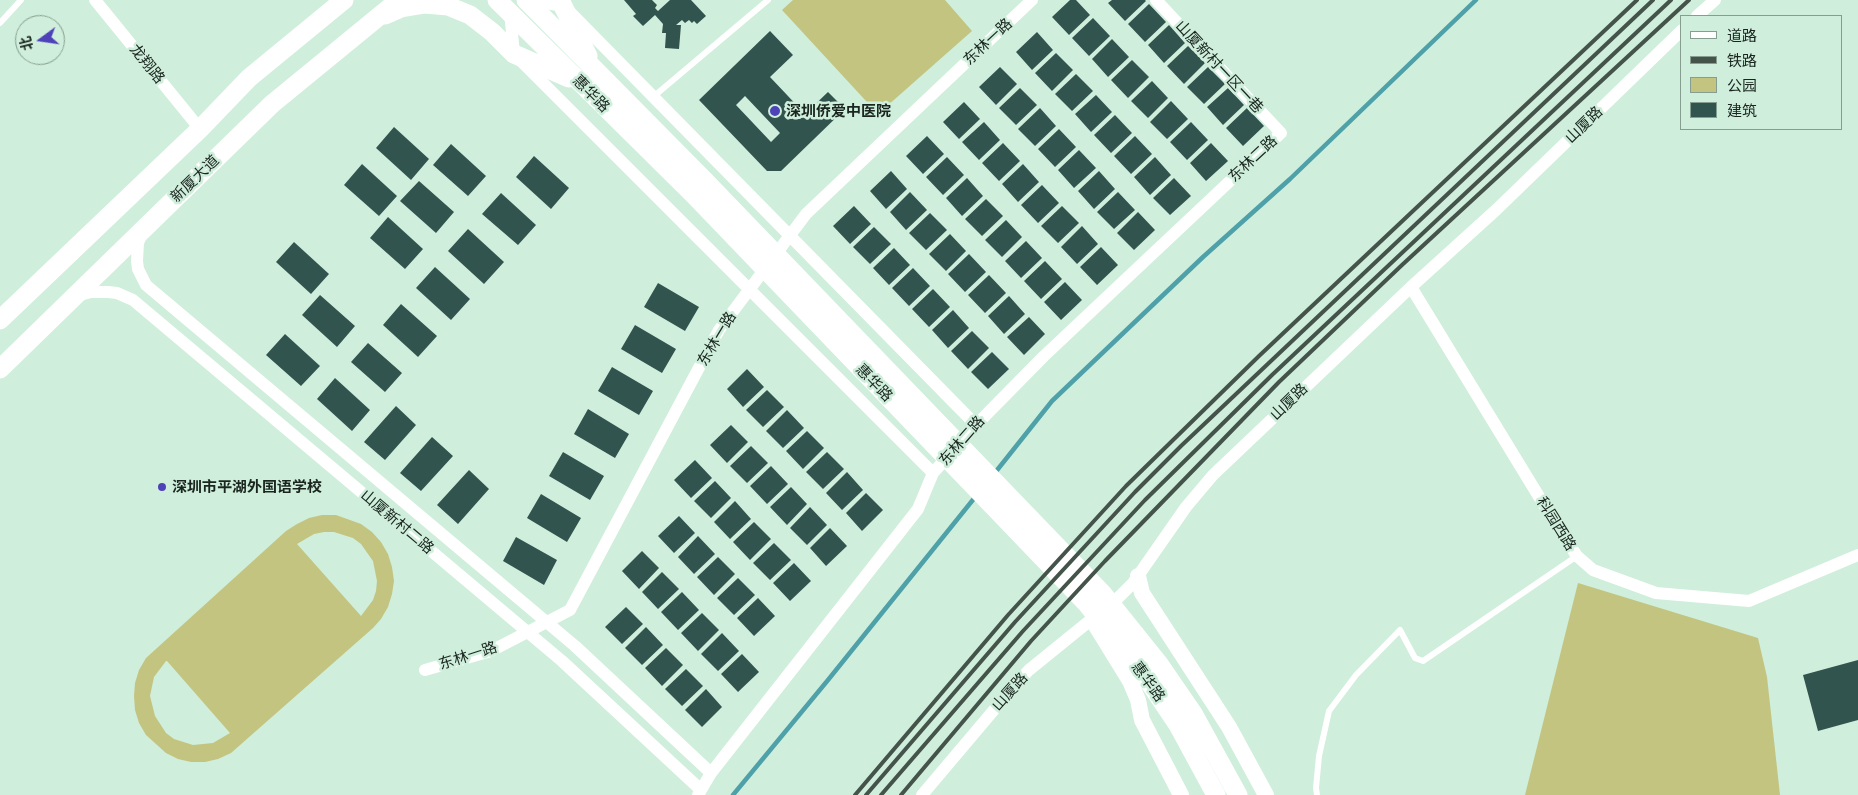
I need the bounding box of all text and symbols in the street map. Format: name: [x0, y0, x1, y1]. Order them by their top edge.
north arrow: [15, 15, 65, 65]
street label: 东林一路: [960, 15, 1016, 69]
legend: [1680, 15, 1843, 130]
street label: 山厦新村一区一巷: [1171, 17, 1267, 117]
text: 道路: [1727, 27, 1757, 45]
text: 北: [17, 35, 36, 52]
street label: 龙翔路: [126, 41, 168, 87]
text: 铁路: [1727, 52, 1757, 70]
street label: 惠华路: [569, 72, 613, 116]
text: 公园: [1727, 77, 1757, 95]
place label: 深圳侨爱中医院: [786, 102, 891, 120]
text: 建筑: [1727, 102, 1757, 120]
street label: 山厦路: [1562, 103, 1606, 147]
marker: 深圳侨爱中医院: [768, 104, 782, 118]
street label: 东林二路: [1225, 132, 1281, 186]
street label: 新厦大道: [167, 152, 223, 206]
street label: 东林一路: [694, 309, 740, 369]
street label: 惠华路: [852, 361, 896, 405]
street label: 山厦路: [1267, 380, 1311, 424]
street label: 东林二路: [936, 412, 988, 470]
place label: 深圳市平湖外国语学校: [172, 478, 322, 496]
marker: 深圳市平湖外国语学校: [156, 481, 168, 493]
street label: 山厦新村二路: [357, 486, 437, 558]
street label: 科园西路: [1532, 494, 1580, 554]
street label: 东林一路: [437, 638, 499, 674]
street label: 惠华路: [1127, 659, 1169, 705]
street label: 山厦路: [988, 669, 1032, 715]

